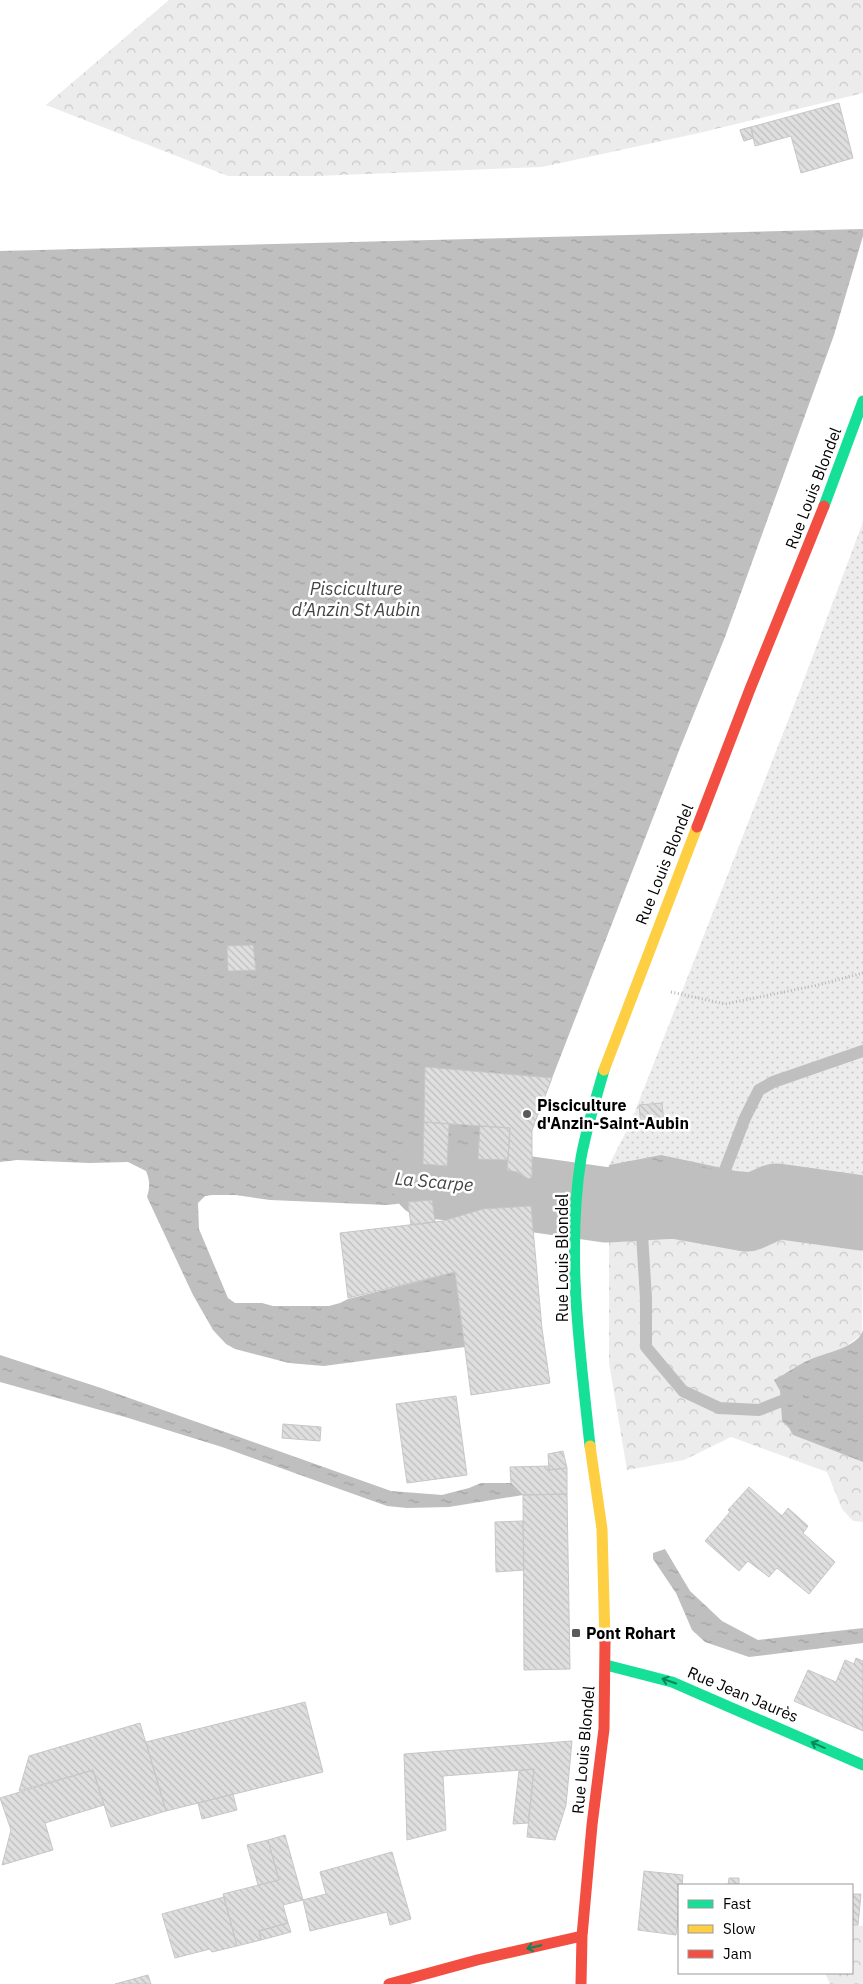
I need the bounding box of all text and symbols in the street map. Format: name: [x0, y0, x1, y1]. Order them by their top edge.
street label: Rue Louis Blondel: [781, 424, 845, 552]
water label: Pisciculture d’Anzin St Aubin: [292, 577, 420, 621]
street label: Rue Louis Blondel: [631, 801, 697, 927]
place label: Pisciculture d'Anzin-Saint-Aubin: [537, 1095, 689, 1133]
marker: Pisciculture d'Anzin-Saint-Aubin: [521, 1108, 533, 1120]
water label: La Scarpe: [394, 1167, 474, 1196]
street label: Rue Louis Blondel: [552, 1194, 572, 1322]
place label: Pont Rohart: [586, 1623, 676, 1643]
marker: Pont Rohart: [570, 1627, 582, 1639]
street label: Rue Jean Jaurès: [685, 1662, 801, 1726]
one-way arrow: [662, 1676, 677, 1685]
street label: Rue Louis Blondel: [567, 1685, 599, 1815]
one-way arrow: [811, 1740, 826, 1750]
legend: [678, 1884, 853, 1974]
text: Fast: [723, 1894, 751, 1913]
text: Slow: [723, 1919, 756, 1938]
one-way arrow: [527, 1943, 543, 1952]
text: Jam: [723, 1944, 752, 1963]

